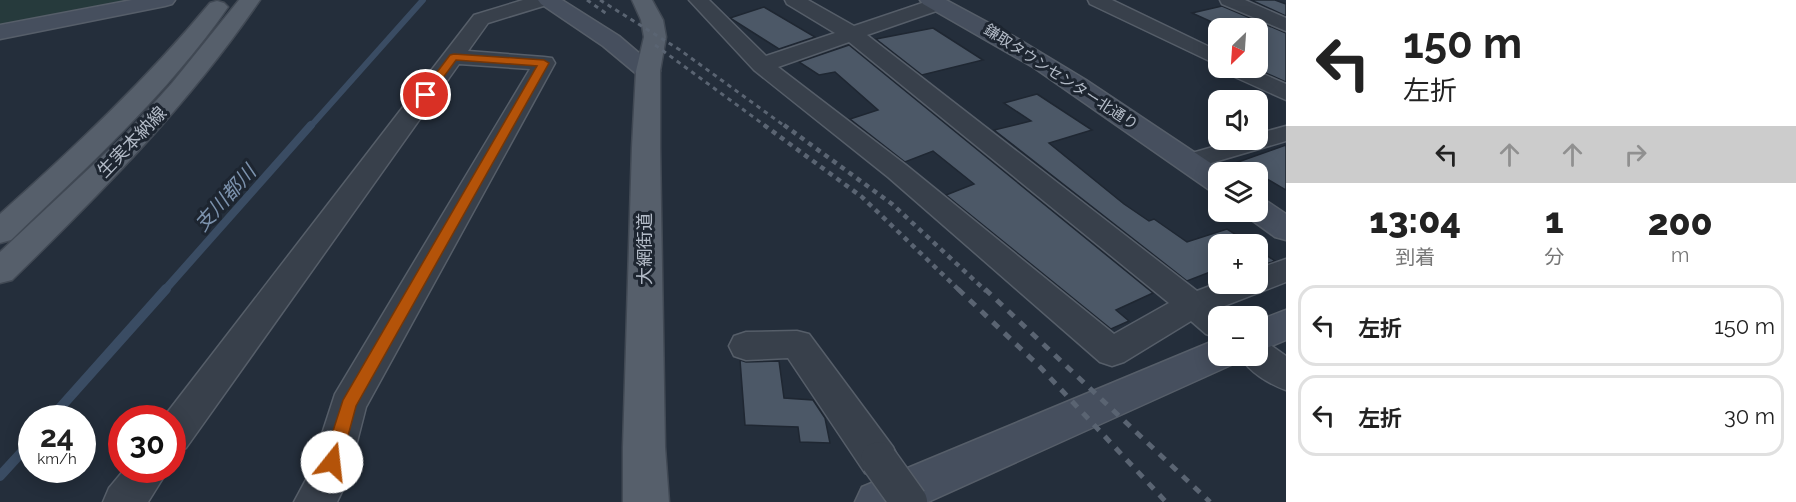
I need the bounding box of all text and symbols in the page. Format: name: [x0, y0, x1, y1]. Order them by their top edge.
north arrow: [1208, 18, 1268, 78]
map controls: [1208, 18, 1268, 366]
text: 150 m: [1403, 19, 1522, 68]
street label: 鎌取タウンセンター北通り: [981, 20, 1141, 134]
icon: left: [1304, 24, 1382, 102]
pin: [400, 69, 451, 120]
text: 左折: [1403, 75, 1457, 106]
icon: arrive: [409, 78, 442, 111]
button: sound: [1208, 90, 1268, 150]
street label: 生実本納線: [93, 102, 170, 181]
icon: left: [1430, 138, 1463, 171]
icon: ahead: [1493, 138, 1526, 171]
icon: ahead: [1556, 138, 1589, 171]
icon: right: [1619, 138, 1652, 171]
water label: 支川都川: [189, 159, 262, 236]
button: layers: [1208, 162, 1268, 222]
text: 13:04: [1369, 199, 1461, 241]
text: 1: [1545, 199, 1564, 241]
text: 200: [1648, 201, 1713, 243]
street label: 大網街道: [634, 213, 655, 285]
button: +: [1208, 234, 1268, 294]
text: m: [1671, 243, 1689, 267]
text: 到着: [1395, 245, 1435, 269]
text: 分: [1544, 245, 1564, 269]
button: −: [1208, 306, 1268, 366]
icon: left: [1307, 309, 1340, 342]
text: 150 m: [1714, 313, 1775, 339]
text: 左折: [1358, 315, 1402, 341]
icon: left: [1307, 399, 1340, 432]
text: 30 m: [1724, 403, 1775, 429]
speed limit sign: 30: [108, 405, 186, 483]
text: 左折: [1358, 405, 1402, 431]
text: 24: [40, 419, 74, 454]
position arrow: [300, 430, 364, 494]
text: km/h: [37, 450, 77, 468]

